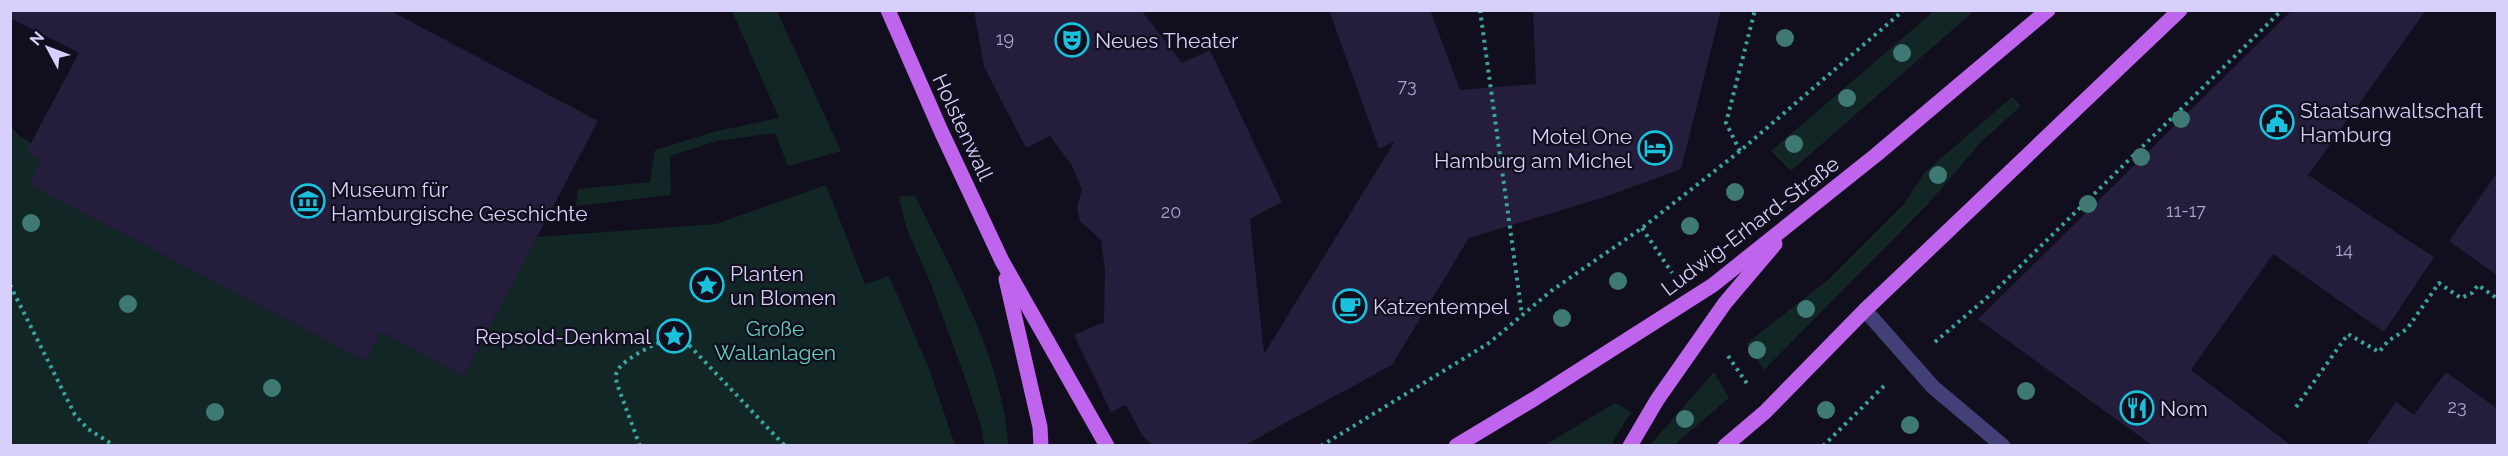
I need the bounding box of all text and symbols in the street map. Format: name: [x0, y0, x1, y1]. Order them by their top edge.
north arrow: [18, 18, 78, 78]
theatre icon: Neues Theater: [1054, 22, 1090, 58]
text: N: [26, 28, 48, 49]
house number: 19: [996, 28, 1014, 49]
place label: Neues Theater: [1095, 28, 1239, 53]
street label: Holstenwall: [927, 70, 999, 184]
house number: 73: [1397, 75, 1417, 96]
place label: Staatsanwaltschaft Hamburg: [2300, 98, 2483, 147]
public building icon: Staatsanwaltschaft Hamburg: [2259, 104, 2295, 140]
place label: Motel One Hamburg am Michel: [1434, 124, 1632, 173]
hotel icon: Motel One Hamburg am Michel: [1637, 130, 1673, 166]
street label: Ludwig-Erhard-Straße: [1656, 151, 1844, 301]
place label: Museum für Hamburgische Geschichte: [331, 177, 588, 226]
museum icon: Museum für Hamburgische Geschichte: [290, 183, 326, 219]
house number: 11-17: [2166, 200, 2206, 221]
house number: 20: [1161, 201, 1181, 222]
house number: 14: [2335, 239, 2353, 260]
place label: Planten un Blomen: [730, 261, 836, 310]
place icon: Planten un Blomen: [689, 267, 725, 303]
cafe icon: Katzentempel: [1332, 288, 1368, 324]
place label: Katzentempel: [1373, 294, 1509, 319]
park label: Große Wallanlagen: [714, 316, 836, 365]
place icon: Repsold-Denkmal: [656, 318, 692, 354]
place label: Repsold-Denkmal: [475, 324, 651, 349]
restaurant icon: Nom: [2119, 390, 2155, 426]
place label: Nom: [2160, 396, 2208, 421]
house number: 23: [2448, 396, 2467, 417]

